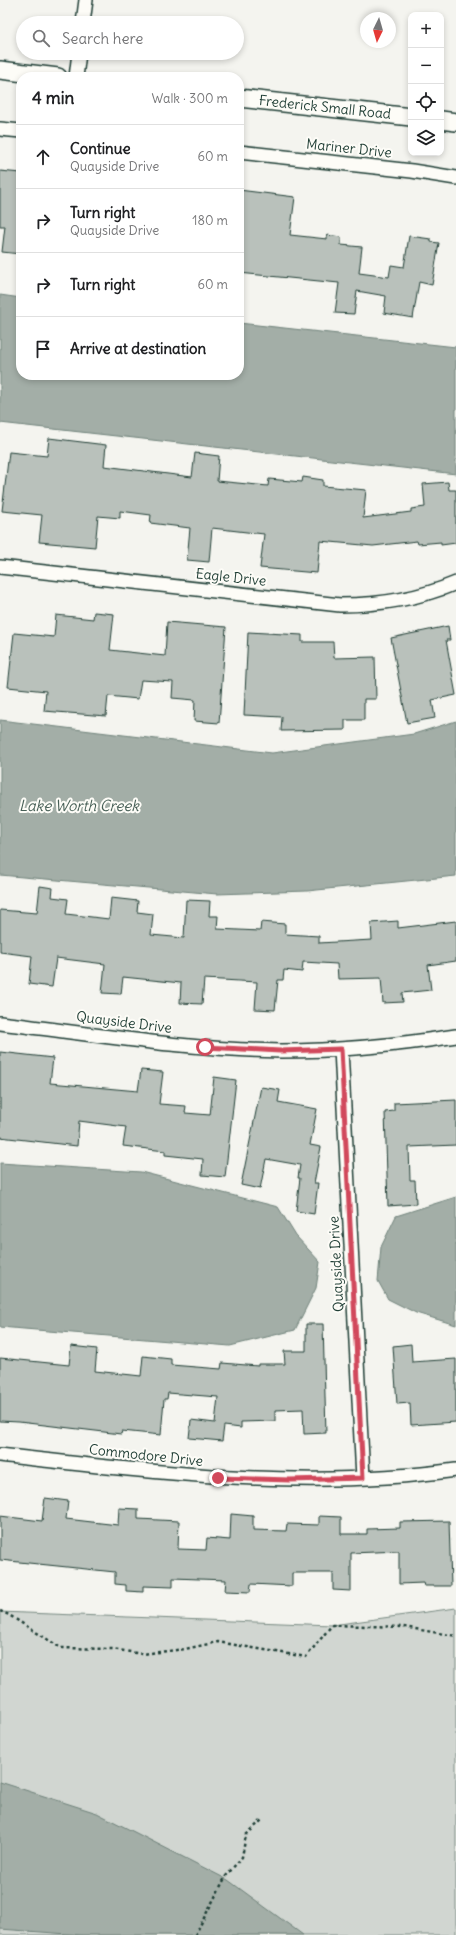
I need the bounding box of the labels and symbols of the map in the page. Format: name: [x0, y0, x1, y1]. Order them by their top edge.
north arrow: [360, 12, 396, 48]
street label: Frederick Small Road: [258, 91, 392, 123]
street label: Mariner Drive: [305, 135, 393, 161]
street label: Eagle Drive: [195, 564, 267, 590]
water label: Lake Worth Creek: [19, 796, 140, 815]
street label: Quayside Drive: [75, 1007, 173, 1037]
route start: [196, 1038, 214, 1056]
street label: Quayside Drive: [324, 1215, 348, 1313]
street label: Commodore Drive: [88, 1440, 204, 1470]
route end: [209, 1469, 227, 1487]

